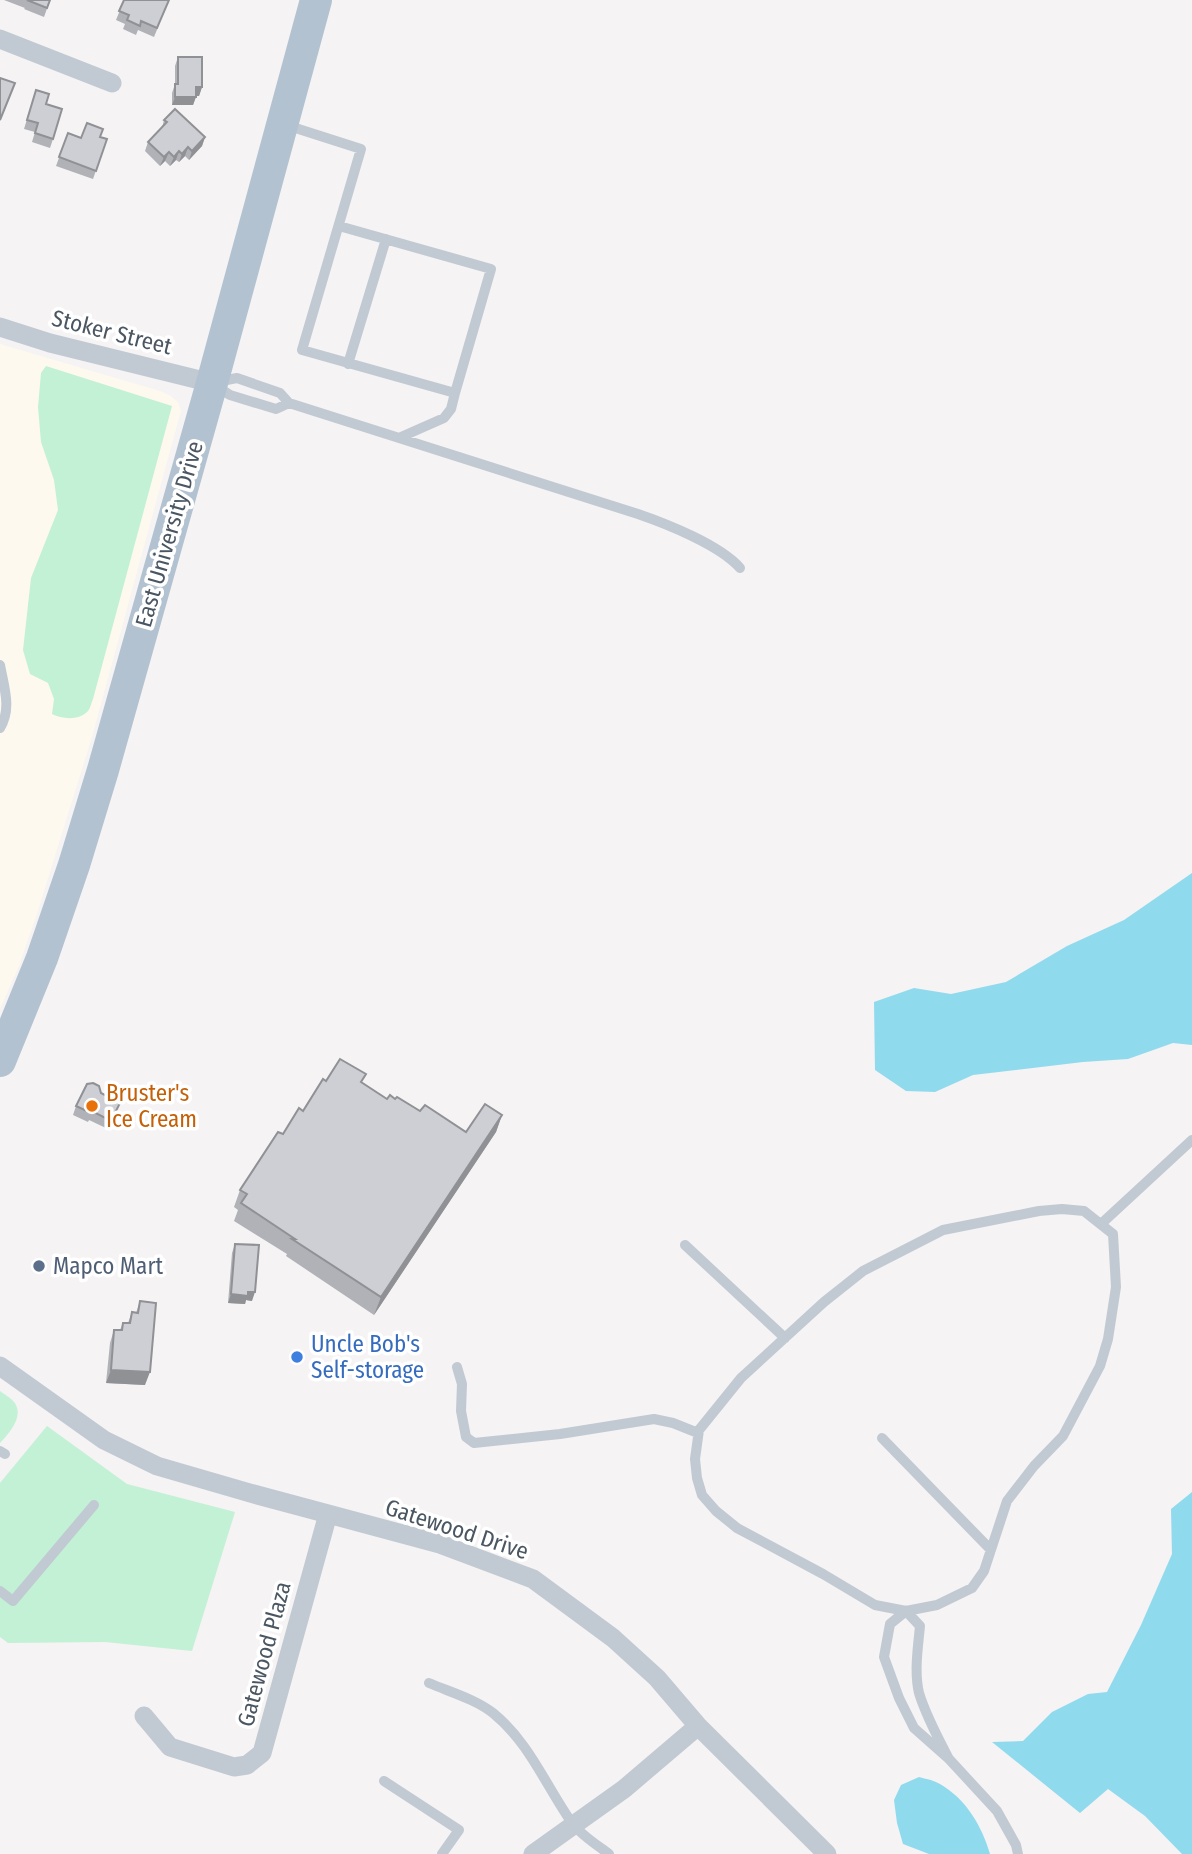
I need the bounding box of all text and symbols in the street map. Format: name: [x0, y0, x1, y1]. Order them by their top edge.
street label: Stoker Street: [49, 304, 175, 361]
street label: East University Drive: [129, 438, 209, 630]
place label: Bruster's Ice Cream: [106, 1079, 197, 1133]
marker: Bruster's Ice Cream: [84, 1098, 100, 1114]
place label: Mapco Mart: [53, 1252, 163, 1280]
marker: Mapco Mart: [31, 1258, 47, 1274]
place label: Uncle Bob's Self-storage: [311, 1330, 424, 1384]
marker: Uncle Bob's Self-storage: [289, 1349, 305, 1365]
street label: Gatewood Drive: [382, 1493, 532, 1565]
street label: Gatewood Plaza: [231, 1578, 297, 1730]

